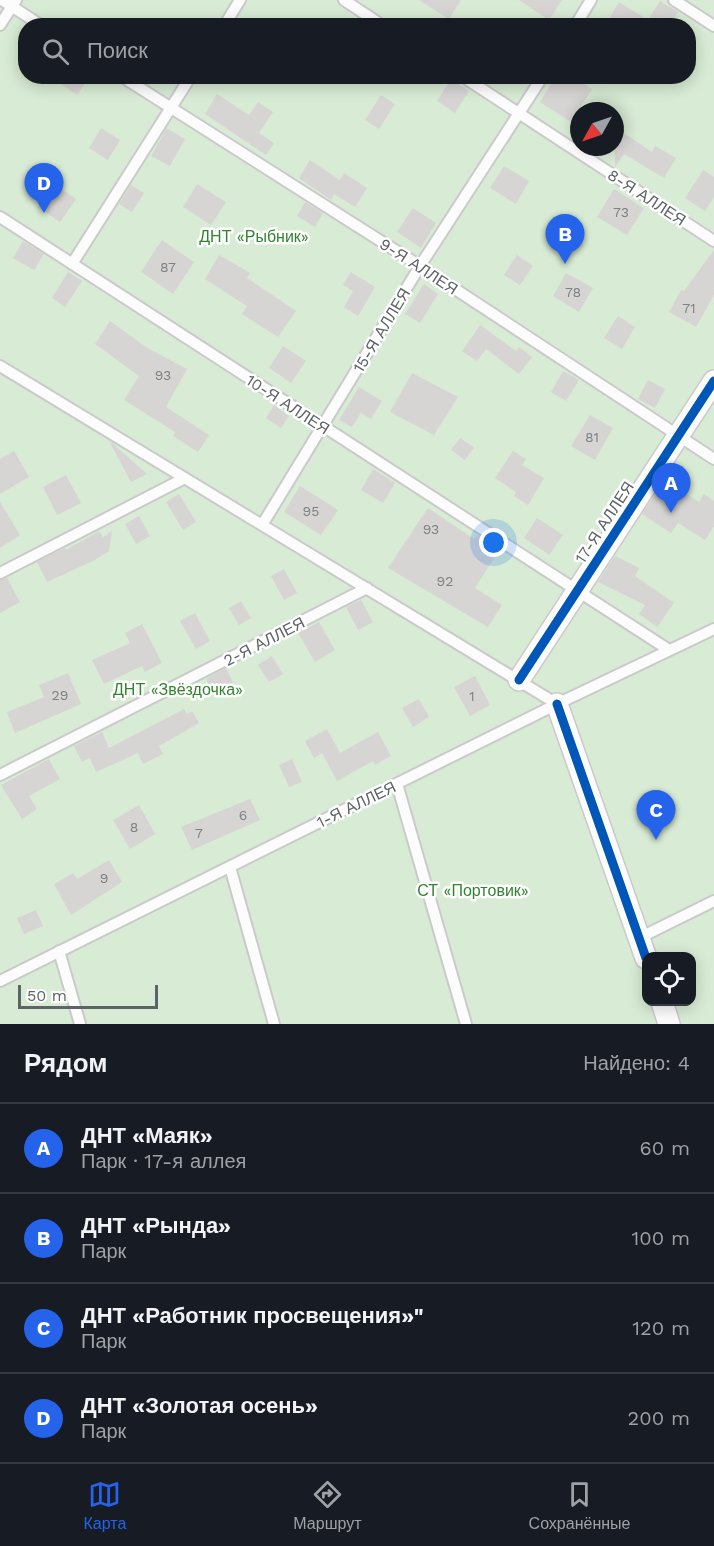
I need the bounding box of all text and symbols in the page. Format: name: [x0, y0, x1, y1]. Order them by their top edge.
search box: [18, 18, 696, 84]
icon: search: [39, 35, 72, 68]
text: Поиск: [87, 38, 148, 63]
north arrow: [570, 102, 624, 156]
pin: D: [24, 164, 63, 213]
street label: 8-Я АЛЛЕЯ: [604, 165, 689, 230]
house number: 73: [613, 204, 629, 220]
pin: B: [546, 214, 584, 264]
park label: ДНТ «Рыбник»: [199, 227, 309, 246]
street label: 9-Я АЛЛЕЯ: [376, 234, 461, 299]
house number: 87: [160, 259, 176, 275]
house number: 78: [565, 284, 581, 300]
street label: 15-Я АЛЛЕЯ: [349, 285, 414, 376]
house number: 71: [682, 300, 696, 316]
house number: 93: [155, 367, 171, 383]
street label: 10-Я АЛЛЕЯ: [242, 370, 333, 438]
house number: 81: [585, 429, 599, 445]
pin: A: [652, 464, 690, 513]
street label: 17-Я АЛЛЕЯ: [571, 478, 638, 567]
house number: 95: [303, 503, 319, 519]
house number: 93: [423, 521, 439, 537]
your location: [479, 528, 508, 557]
house number: 92: [437, 573, 453, 589]
street label: 2-Я АЛЛЕЯ: [221, 613, 308, 670]
park label: ДНТ «Звёздочка»: [113, 680, 243, 699]
house number: 29: [52, 687, 68, 703]
house number: 1: [469, 688, 475, 704]
street label: 1-Я АЛЛЕЯ: [314, 777, 399, 832]
pin: C: [636, 790, 676, 840]
house number: 6: [239, 807, 247, 823]
house number: 8: [130, 819, 138, 835]
house number: 7: [195, 825, 203, 841]
house number: 9: [100, 870, 108, 886]
park label: СТ «Портовик»: [417, 881, 529, 900]
map controls: [642, 952, 696, 1006]
button: locate: [642, 952, 696, 1006]
scale bar: [18, 982, 158, 1010]
text: 50 m: [27, 986, 67, 1005]
text: Рядом: [24, 1048, 107, 1078]
text: Найдено: 4: [583, 1051, 690, 1075]
text: ДНТ «Маяк»: [81, 1123, 213, 1148]
text: A: [37, 1136, 50, 1160]
text: 60 m: [640, 1136, 690, 1160]
text: Парк · 17-я аллея: [81, 1149, 246, 1173]
text: ДНТ «Рында»: [81, 1213, 231, 1238]
text: B: [37, 1226, 50, 1250]
text: 100 m: [631, 1226, 690, 1250]
text: Парк: [81, 1239, 126, 1263]
text: ДНТ «Работник просвещения»": [81, 1303, 424, 1328]
text: C: [37, 1316, 50, 1340]
text: 120 m: [632, 1316, 690, 1340]
text: Парк: [81, 1329, 126, 1353]
text: ДНТ «Золотая осень»: [81, 1393, 318, 1418]
text: D: [36, 1406, 51, 1430]
text: 200 m: [628, 1406, 690, 1430]
text: Парк: [81, 1419, 126, 1443]
tab: Карта: [84, 1478, 126, 1533]
tab: Маршрут: [293, 1478, 362, 1533]
tab: Сохранённые: [529, 1478, 630, 1533]

